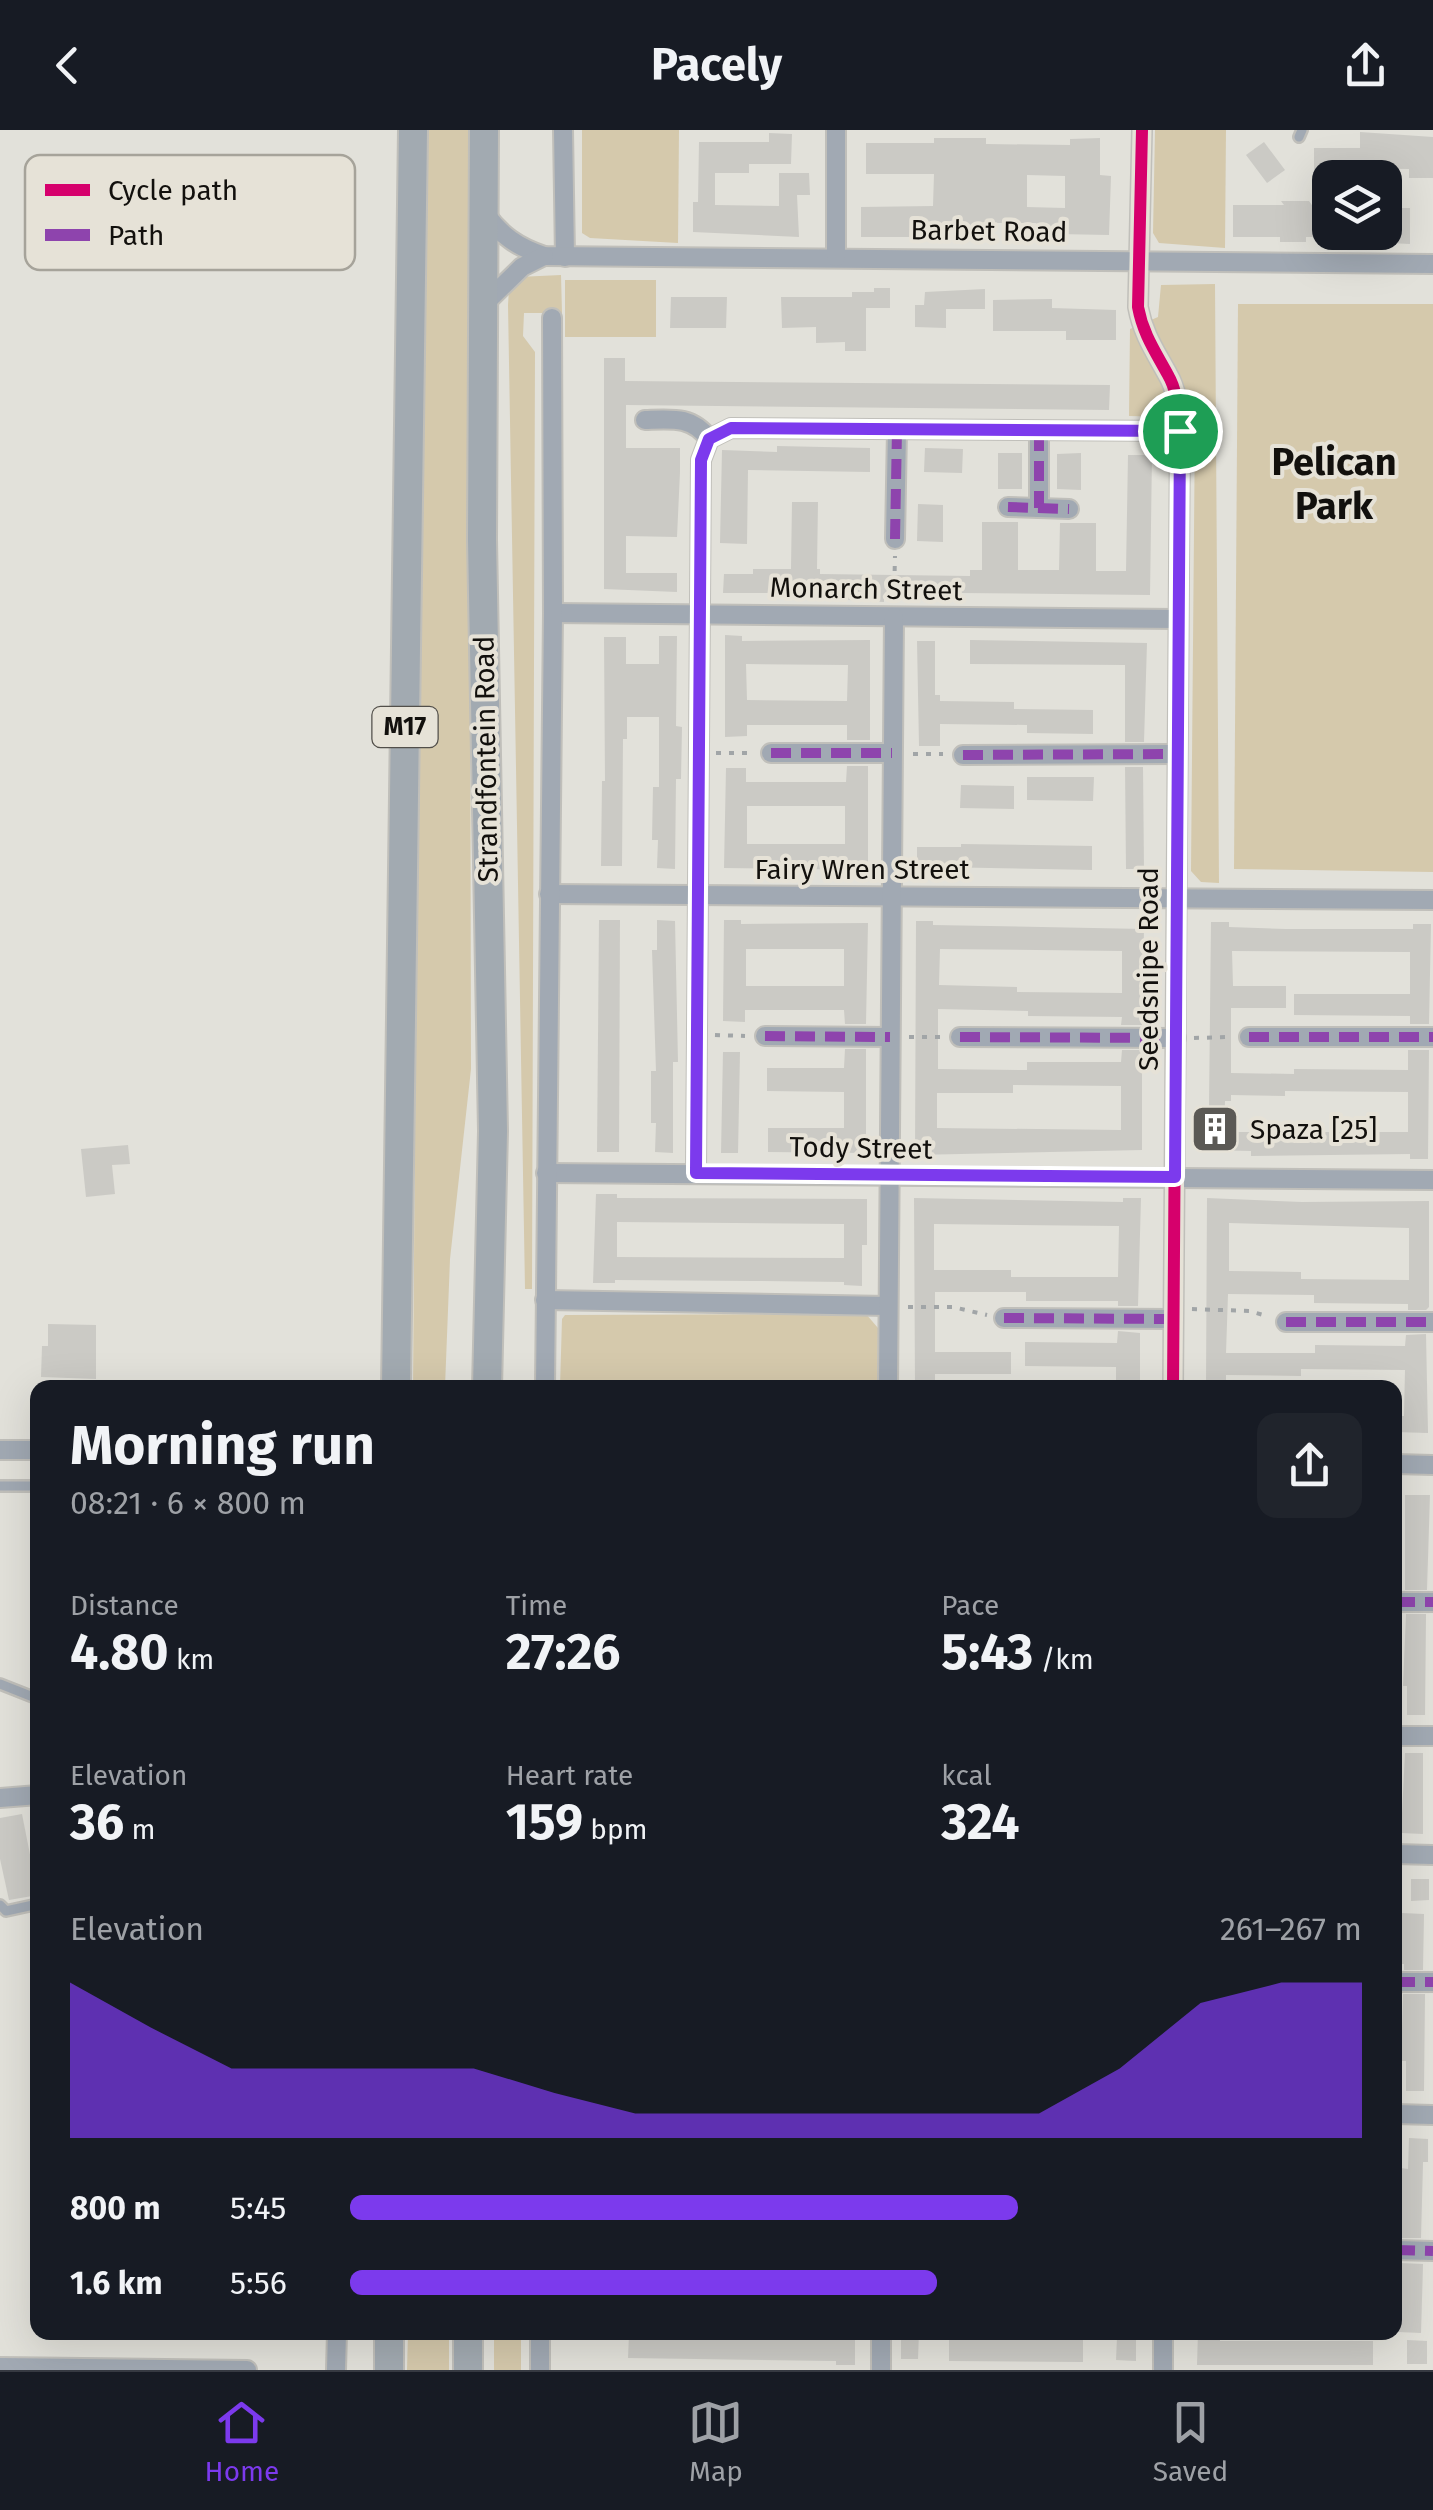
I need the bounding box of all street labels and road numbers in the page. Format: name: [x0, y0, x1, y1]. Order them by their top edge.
street label: Barbet Road: [910, 213, 1068, 249]
street label: Monarch Street: [769, 571, 964, 607]
street label: Strandfontein Road: [467, 635, 505, 883]
road number: M17: [372, 707, 438, 747]
street label: Fairy Wren Street: [754, 853, 970, 886]
street label: Seedsnipe Road: [1132, 867, 1165, 1071]
street label: Tody Street: [789, 1130, 934, 1166]

